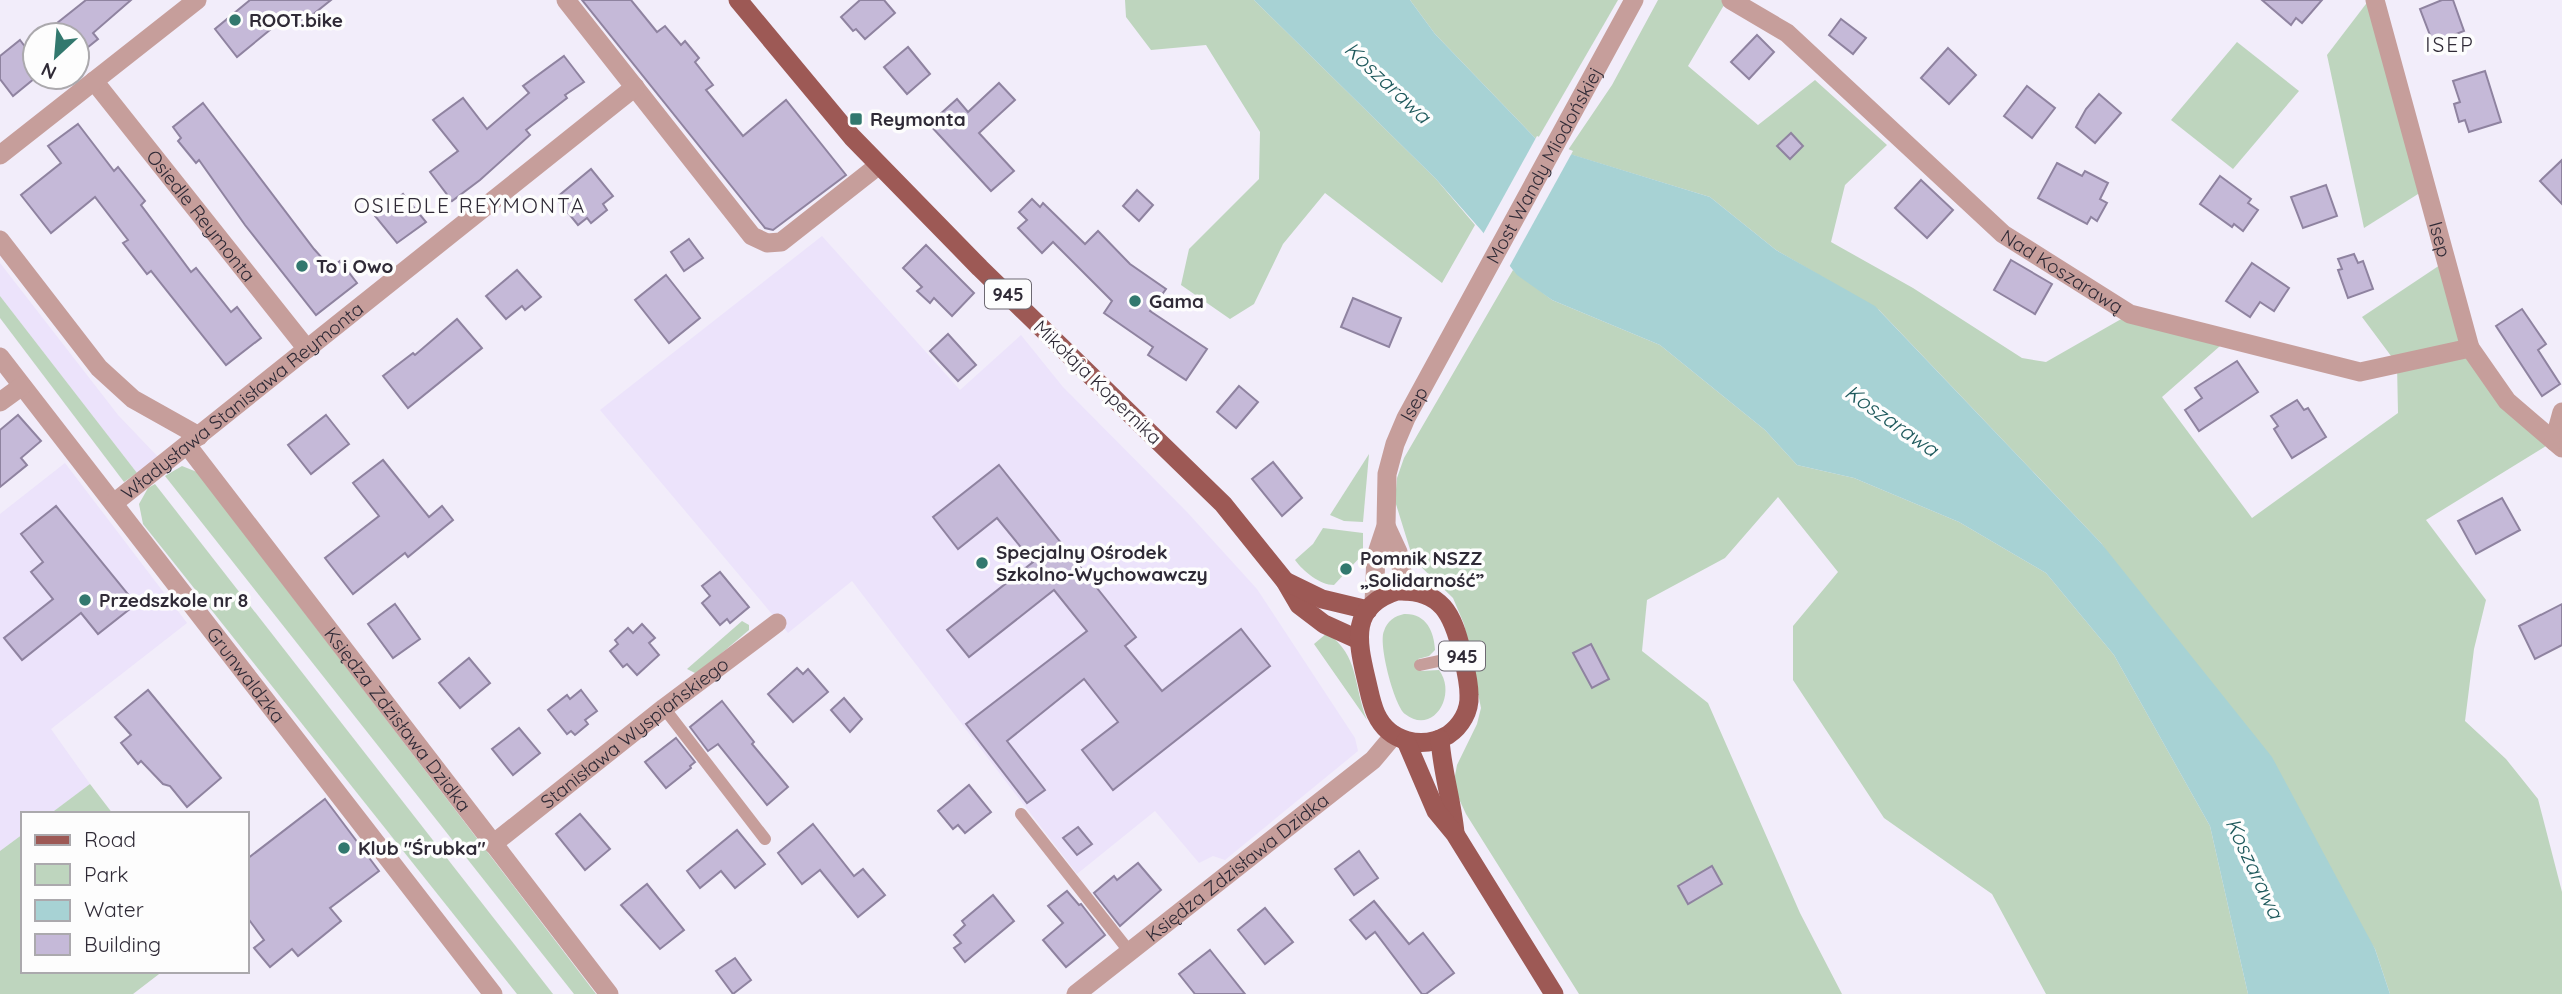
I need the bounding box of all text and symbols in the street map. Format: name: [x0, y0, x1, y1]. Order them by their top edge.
place label: ROOT.bike: [249, 8, 343, 32]
marker: ROOT.bike: [227, 12, 243, 28]
north arrow: [21, 21, 91, 91]
district label: ISEP: [2425, 31, 2475, 57]
water label: Koszarawa: [1340, 36, 1437, 129]
text: N: [37, 57, 60, 85]
street label: Most Wandy Miodońskiej: [1481, 63, 1607, 268]
place label: Reymonta: [870, 107, 966, 131]
marker: Reymonta: [848, 111, 864, 127]
street label: Osiedle Reymonta: [141, 145, 261, 286]
district label: OSIEDLE REYMONTA: [354, 192, 586, 218]
street label: Isep: [2424, 219, 2457, 260]
street label: Nad Koszarawą: [1997, 224, 2128, 319]
place label: To i Owo: [316, 254, 394, 278]
marker: To i Owo: [294, 258, 310, 274]
road number: 945: [985, 280, 1031, 308]
place label: Gama: [1149, 289, 1204, 313]
marker: Gama: [1127, 293, 1143, 309]
street label: Władysława Stanisława Reymonta: [116, 297, 368, 505]
street label: Mikołaja Kopernika: [1029, 315, 1167, 449]
water label: Koszarawa: [1840, 378, 1945, 462]
street label: Isep: [1395, 382, 1433, 425]
place label: Specjalny Ośrodek Szkolno-Wychowawczy: [996, 540, 1208, 586]
place label: Pomnik NSZZ „Solidarność”: [1360, 546, 1484, 592]
marker: Specjalny Ośrodek Szkolno-Wychowawczy: [974, 555, 990, 571]
marker: Pomnik NSZZ „Solidarność”: [1338, 561, 1354, 577]
place label: Przedszkole nr 8: [99, 588, 248, 612]
marker: Przedszkole nr 8: [77, 592, 93, 608]
street label: Grunwaldzka: [201, 622, 291, 728]
street label: Księdza Zdzisława Dzidka: [319, 622, 476, 816]
road number: 945: [1439, 642, 1485, 670]
street label: Stanisława Wyspiańskiego: [536, 652, 733, 814]
street label: Księdza Zdzisława Dzidka: [1141, 788, 1333, 947]
legend: [21, 812, 248, 973]
water label: Koszarawa: [2220, 814, 2290, 924]
text: Road: [84, 826, 136, 852]
place label: Klub "Śrubka": [358, 836, 486, 860]
marker: Klub "Śrubka": [336, 840, 352, 856]
text: Park: [84, 861, 128, 887]
text: Water: [84, 896, 144, 922]
text: Building: [84, 931, 161, 957]

